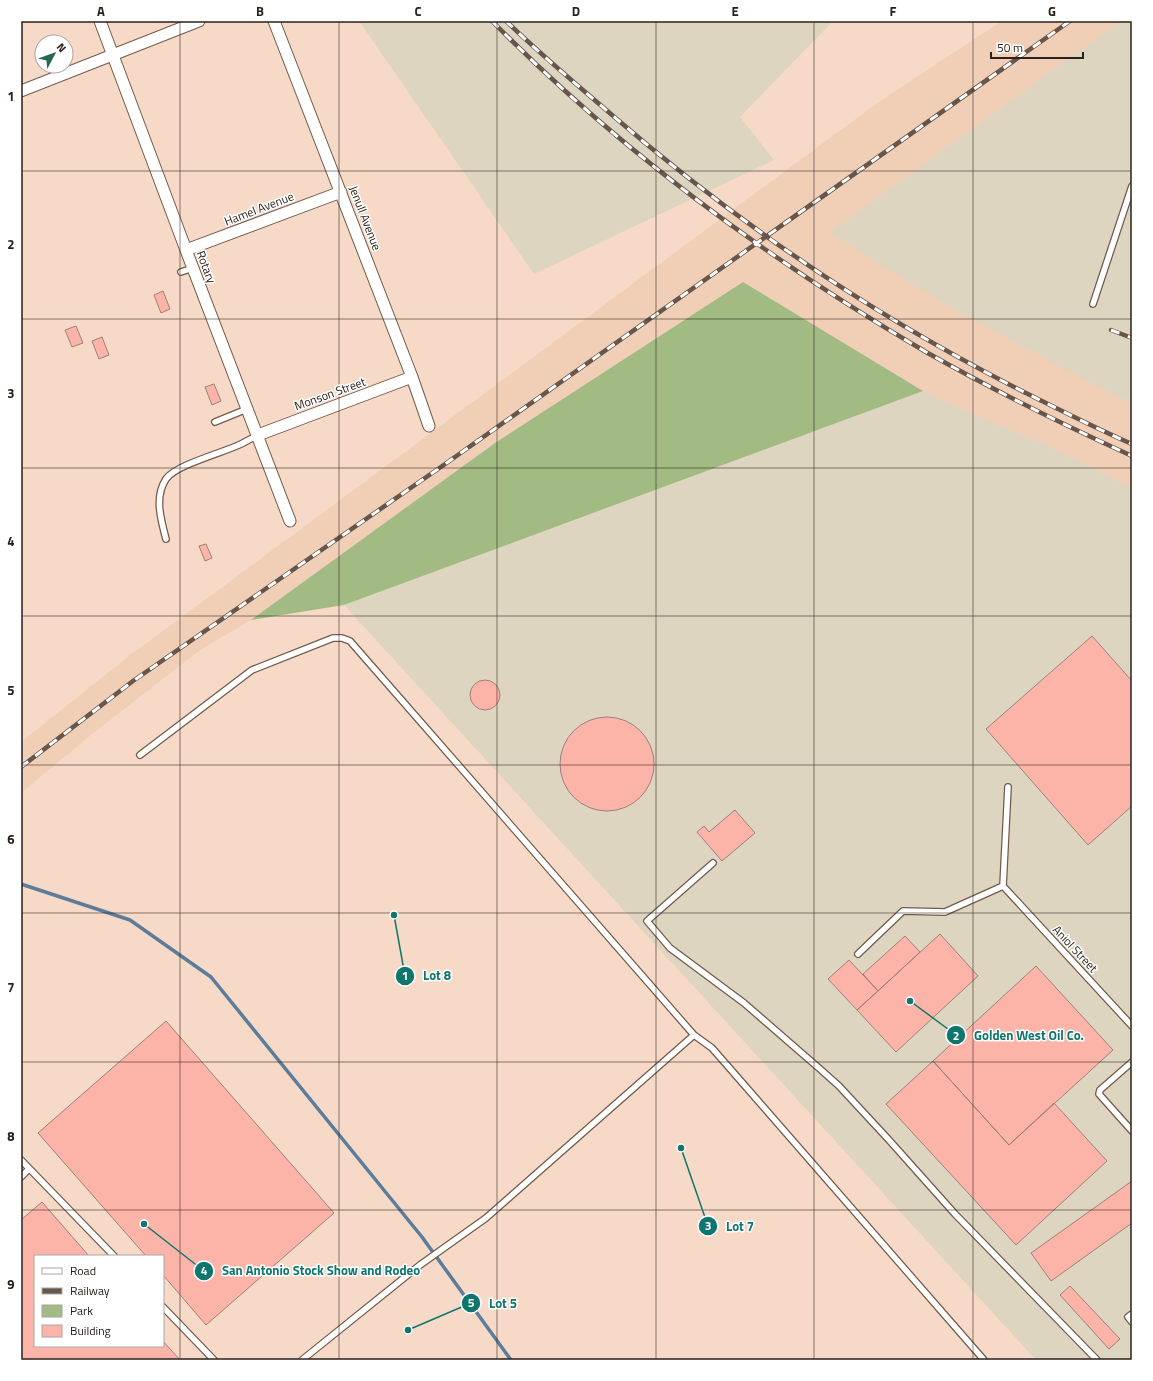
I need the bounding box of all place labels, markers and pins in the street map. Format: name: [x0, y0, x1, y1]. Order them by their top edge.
callout: Lot 8: [395, 963, 459, 988]
callout: Golden West Oil Co.: [946, 1023, 1092, 1048]
callout: Lot 7: [698, 1214, 762, 1239]
callout: San Antonio Stock Show and Rodeo: [194, 1258, 428, 1283]
callout: Lot 5: [461, 1291, 525, 1316]

